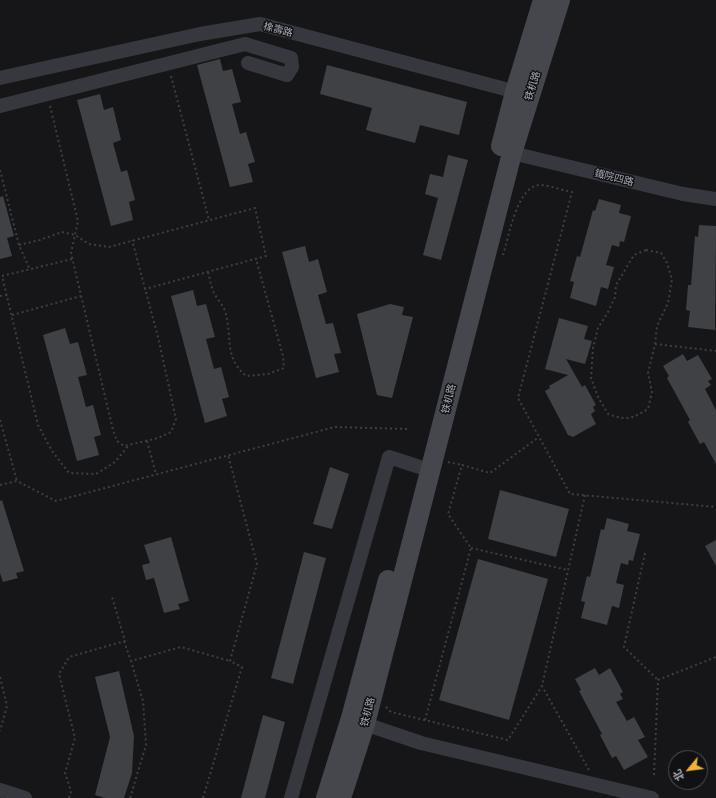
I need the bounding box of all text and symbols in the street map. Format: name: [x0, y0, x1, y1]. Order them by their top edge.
street label: 橡壽路: [262, 20, 294, 40]
street label: 铁机路: [523, 70, 543, 102]
street label: 鐵院四路: [593, 167, 635, 189]
street label: 铁机路: [440, 383, 458, 415]
street label: 铁机路: [358, 696, 378, 728]
north arrow: [668, 750, 708, 790]
text: 北: [670, 767, 687, 784]

